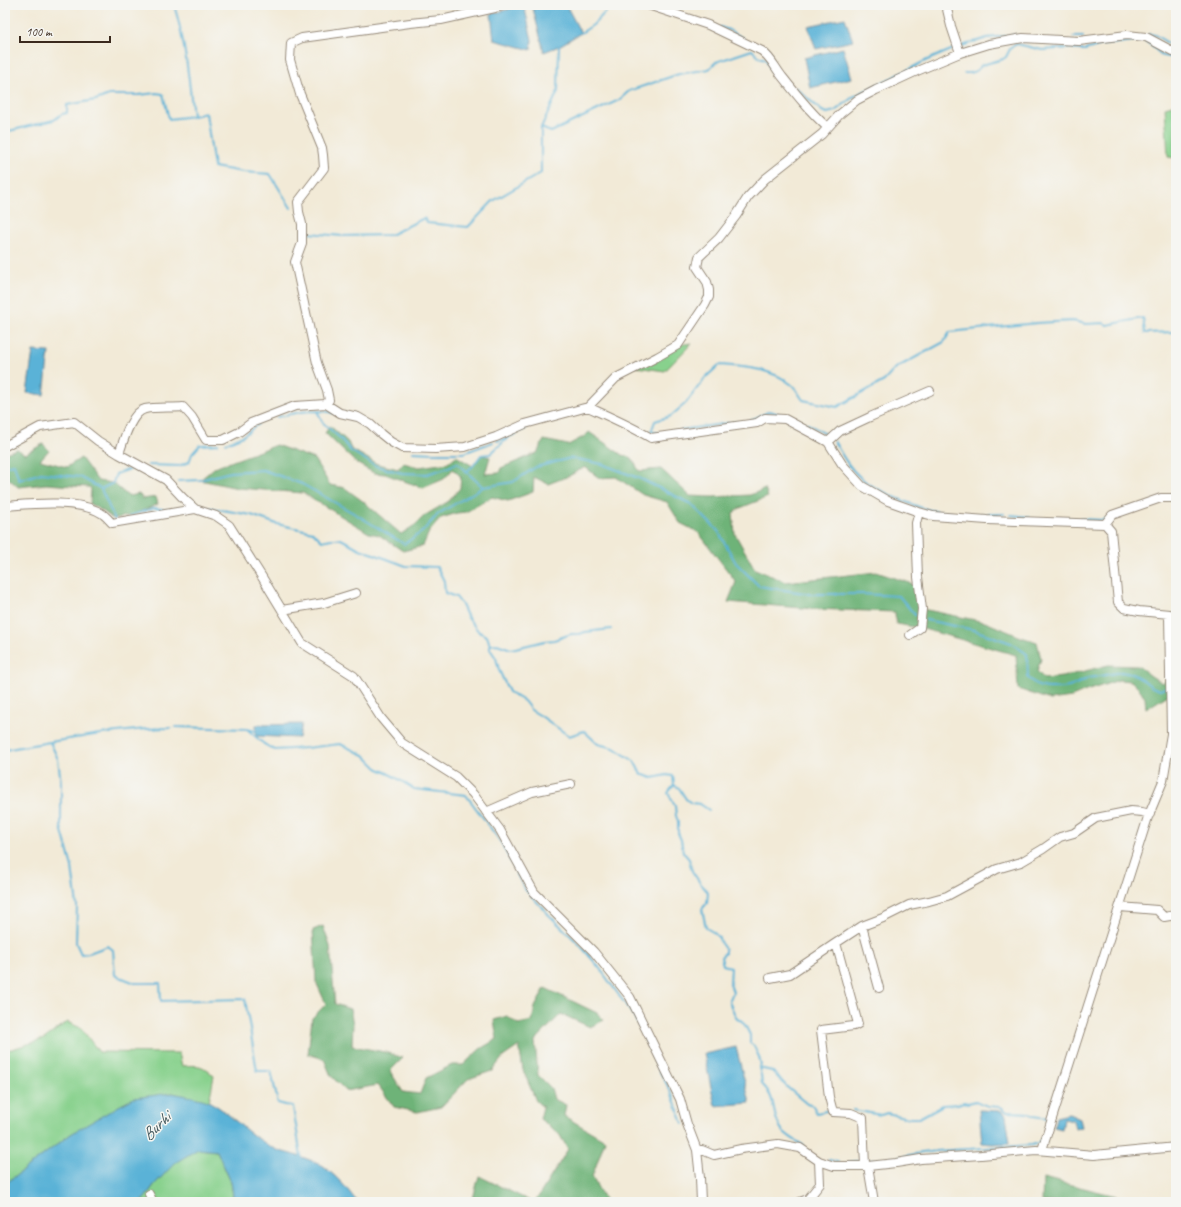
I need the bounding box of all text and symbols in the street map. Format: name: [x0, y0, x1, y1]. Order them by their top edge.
scale bar: [20, 18, 110, 44]
text: 100 m: [26, 24, 53, 40]
water label: Burhi: [138, 1105, 178, 1145]

